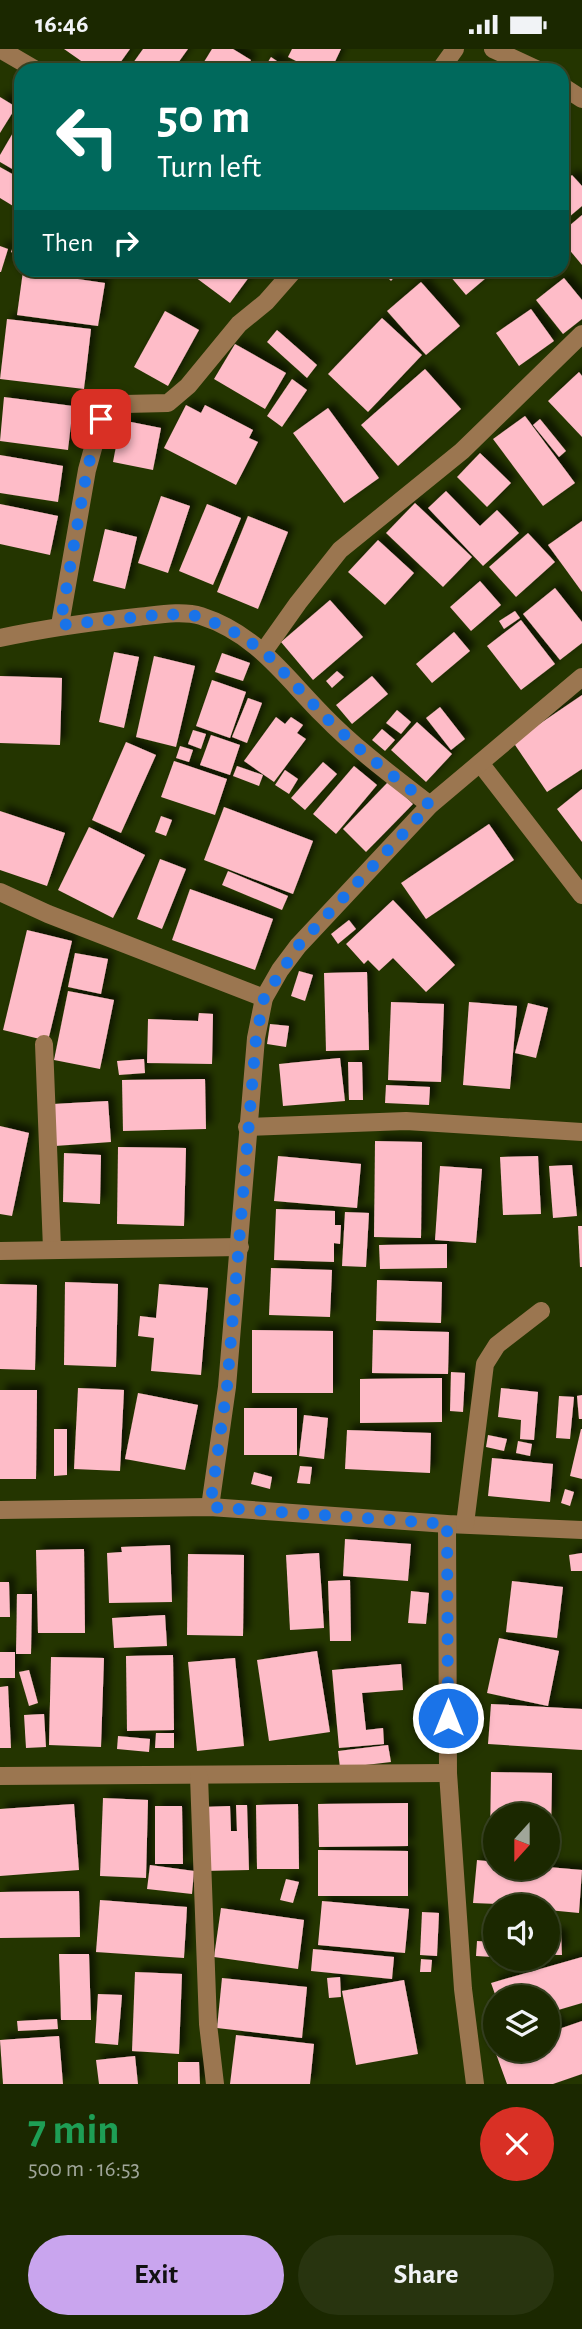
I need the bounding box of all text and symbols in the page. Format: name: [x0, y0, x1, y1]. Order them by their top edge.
text: 16:46: [35, 11, 89, 37]
icon: left: [42, 91, 133, 182]
text: 50 m: [157, 93, 251, 142]
text: Turn left: [157, 151, 261, 183]
icon: right: [107, 224, 145, 262]
text: Then: [42, 230, 93, 256]
pin: [71, 389, 131, 449]
icon: arrive: [82, 400, 120, 438]
position arrow: [411, 1681, 485, 1755]
north arrow: [483, 1803, 560, 1879]
map controls: [483, 1803, 560, 2062]
button: sound: [483, 1894, 560, 1971]
button: layers: [483, 1985, 560, 2062]
button: close: [480, 2107, 554, 2181]
text: 7 min: [28, 2109, 120, 2151]
text: 500 m · 16:53: [28, 2158, 140, 2181]
button: Exit: [28, 2235, 284, 2315]
button: Share: [298, 2235, 554, 2315]

